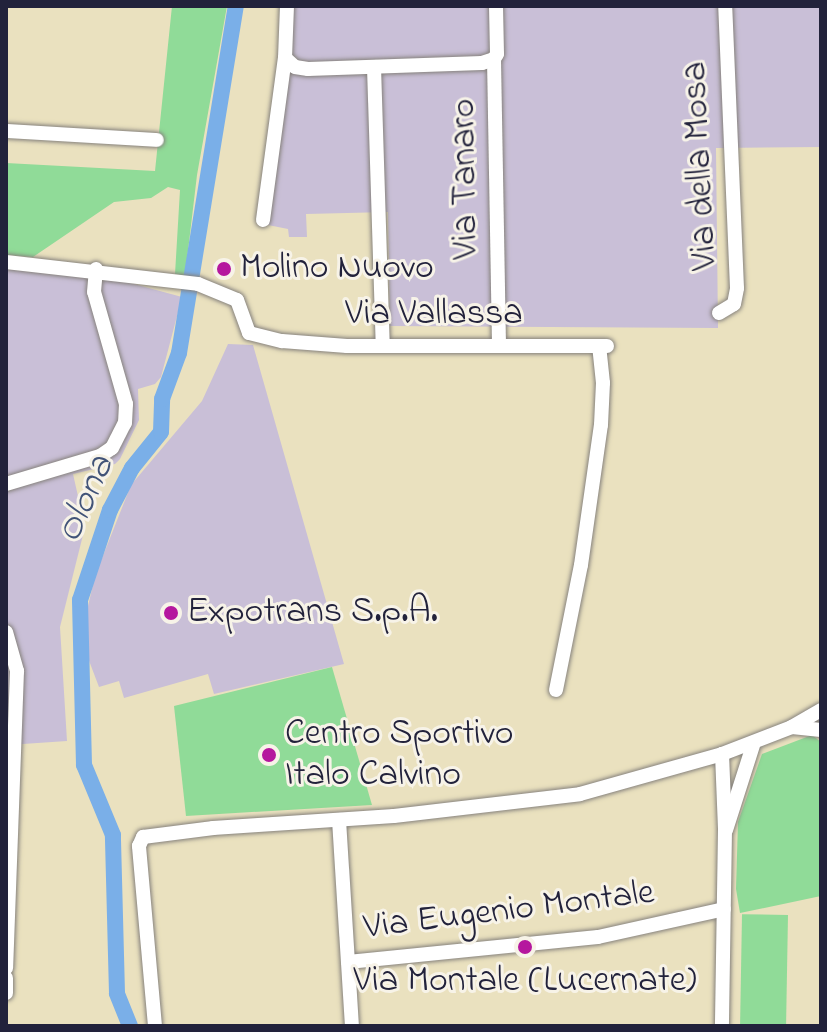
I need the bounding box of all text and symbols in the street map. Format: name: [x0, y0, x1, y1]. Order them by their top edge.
street label: Via della Mosa: [674, 61, 728, 271]
street label: Via Tanaro: [443, 98, 489, 260]
place label: Molino Nuovo: [240, 247, 434, 291]
marker: Molino Nuovo: [215, 260, 233, 278]
street label: Via Vallassa: [345, 293, 523, 337]
water label: Olona: [48, 449, 126, 551]
place label: Expotrans S.p.A.: [187, 591, 438, 635]
marker: Expotrans S.p.A.: [162, 604, 180, 622]
place label: Centro Sportivo Italo Calvino: [285, 712, 513, 797]
marker: Centro Sportivo Italo Calvino: [260, 746, 278, 764]
street label: Via Eugenio Montale: [361, 872, 657, 950]
marker: Via Montale (Lucernate): [516, 938, 534, 956]
place label: Via Montale (Lucernate): [354, 960, 696, 1004]

